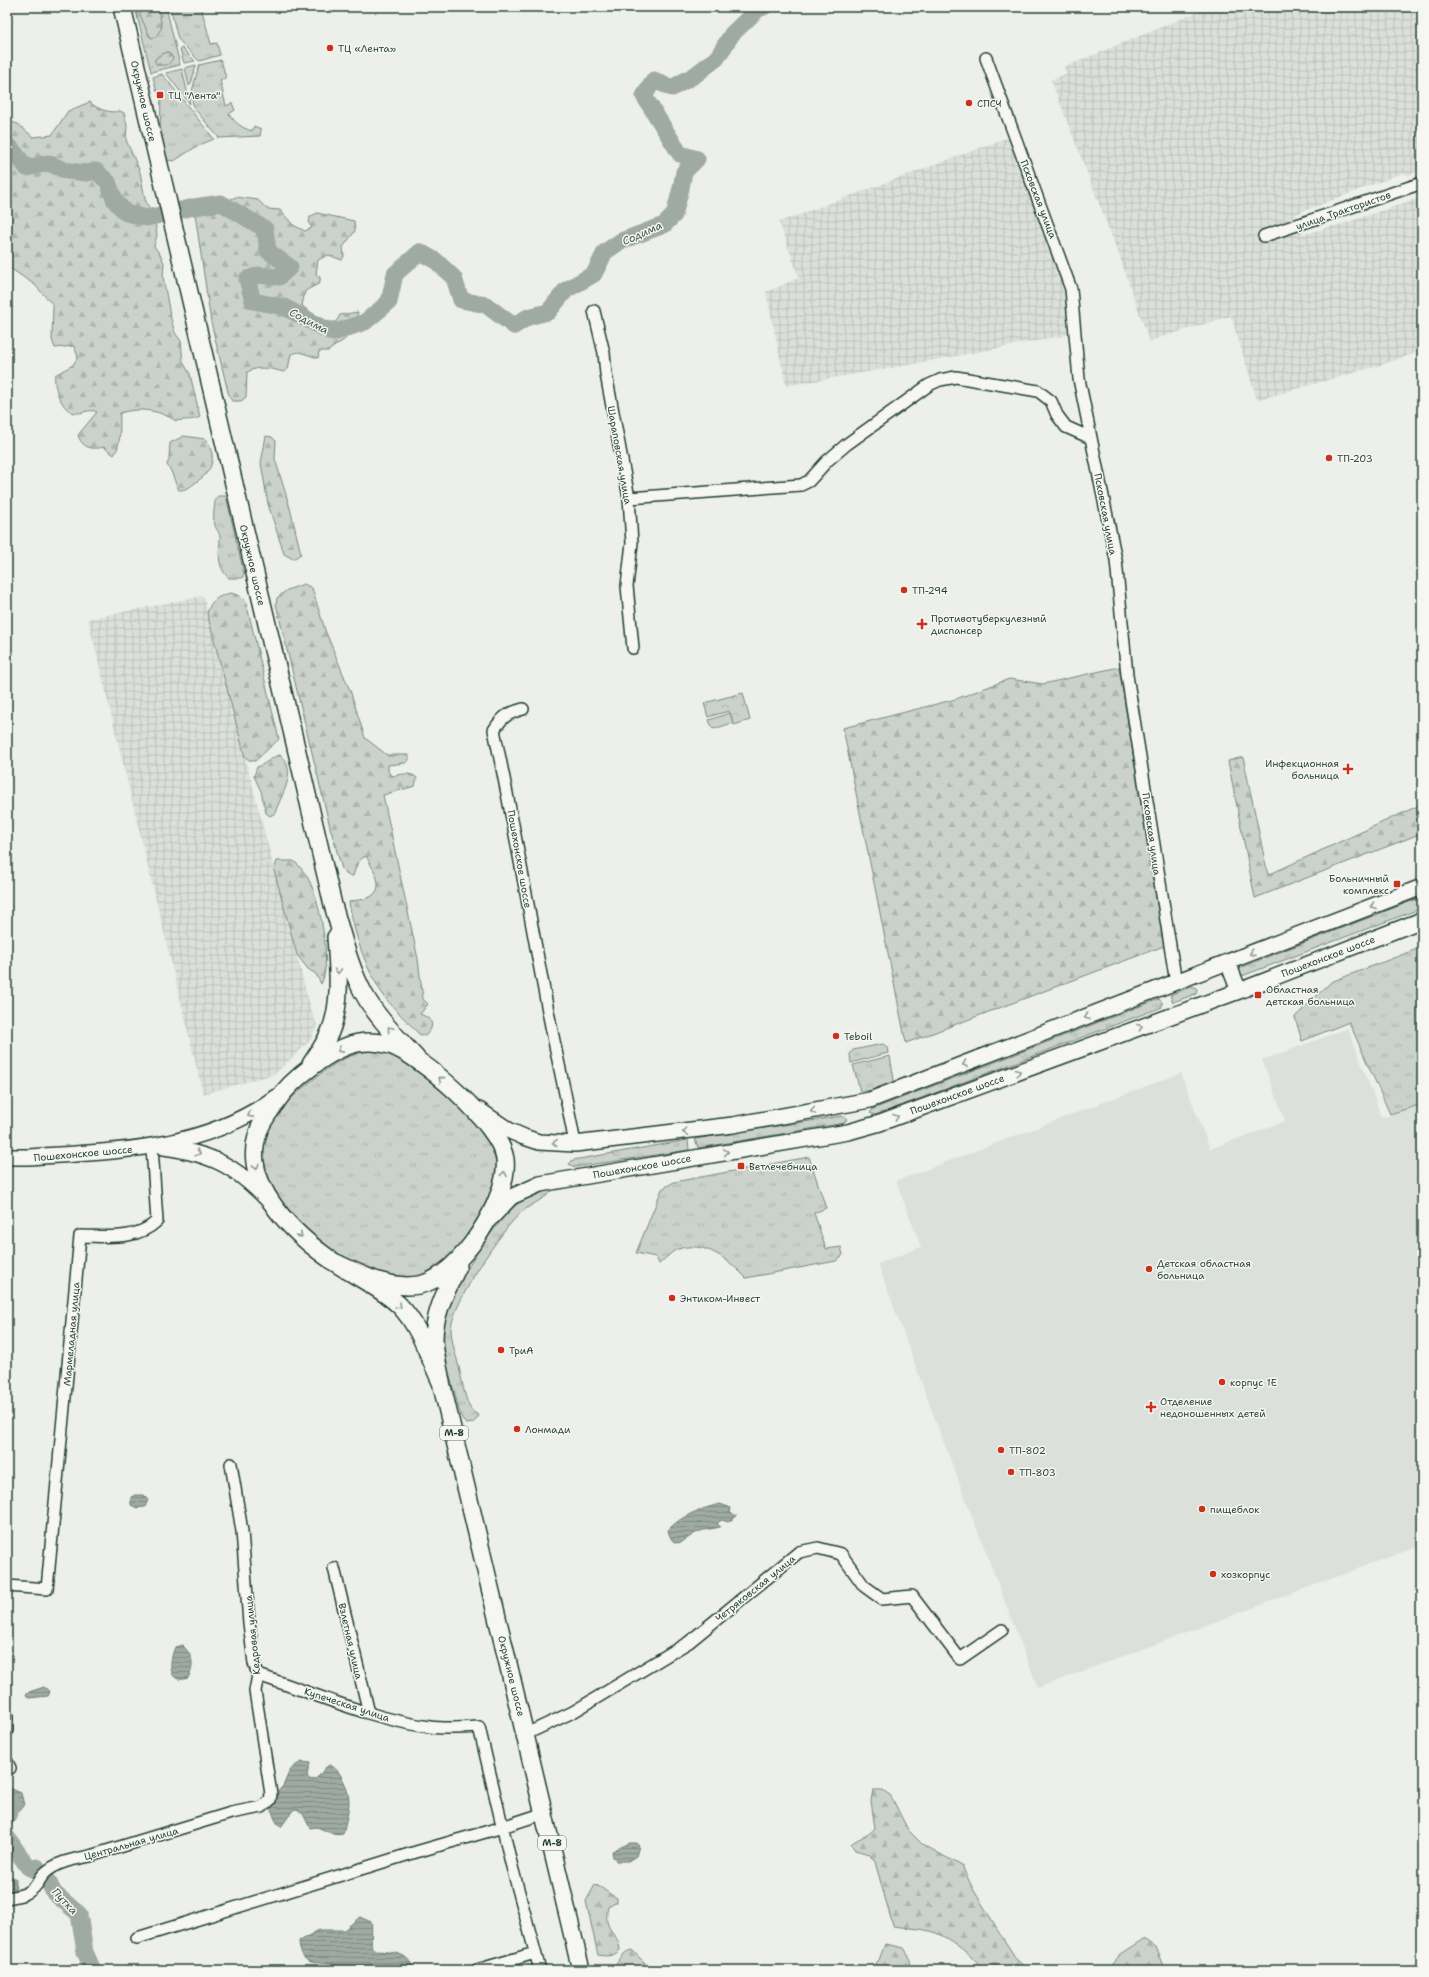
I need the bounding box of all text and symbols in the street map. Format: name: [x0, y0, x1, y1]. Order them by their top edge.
place label: ТЦ «Лента»: [338, 42, 396, 55]
marker: ТЦ «Лента»: [325, 43, 335, 53]
street label: Окружное шоссе: [128, 59, 159, 143]
place label: ТЦ "Лента": [168, 89, 221, 102]
marker: ТЦ "Лента": [155, 90, 165, 100]
place label: СПСЧ: [977, 97, 1002, 110]
marker: СПСЧ: [964, 98, 974, 108]
street label: Псковская улица: [1018, 158, 1060, 241]
street label: улица Трактористов: [1294, 188, 1392, 233]
water label: Содима: [620, 218, 665, 249]
water label: Содима: [287, 305, 331, 338]
street label: Шараповская улица: [604, 405, 635, 506]
place label: ТП-203: [1337, 452, 1373, 465]
marker: ТП-203: [1324, 453, 1334, 463]
street label: Псковская улица: [1091, 472, 1120, 557]
street label: Окружное шоссе: [237, 523, 268, 607]
place label: ТП-294: [912, 584, 948, 597]
marker: ТП-294: [899, 585, 909, 595]
place label: Противотуберкулезный диспансер: [931, 612, 1047, 637]
marker: Противотуберкулезный диспансер: [916, 618, 928, 630]
place label: Инфекционная больница: [1265, 757, 1340, 782]
marker: Инфекционная больница: [1342, 763, 1354, 775]
street label: Псковская улица: [1139, 792, 1164, 877]
street label: Пошехонское шоссе: [504, 809, 535, 909]
place label: Больничный комплекс: [1329, 872, 1389, 897]
marker: Больничный комплекс: [1392, 879, 1402, 889]
one-way arrow: [1369, 901, 1376, 909]
street label: Пошехонское шоссе: [1279, 932, 1377, 980]
one-way arrow: [1248, 949, 1255, 957]
one-way arrow: [334, 968, 342, 974]
place label: Областная детская больница: [1266, 983, 1356, 1008]
marker: Областная детская больница: [1253, 990, 1263, 1000]
one-way arrow: [1083, 1013, 1090, 1021]
one-way arrow: [1136, 1023, 1143, 1031]
one-way arrow: [388, 1026, 395, 1034]
place label: Teboil: [844, 1030, 872, 1043]
marker: Teboil: [831, 1031, 841, 1041]
one-way arrow: [337, 1045, 344, 1053]
one-way arrow: [962, 1059, 969, 1067]
one-way arrow: [1014, 1068, 1021, 1076]
street label: Пошехонское шоссе: [908, 1071, 1006, 1118]
one-way arrow: [438, 1077, 446, 1084]
one-way arrow: [810, 1106, 816, 1115]
one-way arrow: [247, 1111, 254, 1118]
one-way arrow: [893, 1113, 900, 1121]
one-way arrow: [681, 1127, 688, 1136]
one-way arrow: [552, 1139, 558, 1148]
street label: Пошехонское шоссе: [33, 1143, 133, 1164]
one-way arrow: [194, 1148, 201, 1157]
one-way arrow: [723, 1148, 729, 1157]
street label: Пошехонское шоссе: [592, 1151, 692, 1182]
place label: Ветлечебница: [749, 1160, 818, 1173]
marker: Ветлечебница: [736, 1161, 746, 1171]
one-way arrow: [252, 1164, 260, 1170]
one-way arrow: [499, 1171, 508, 1177]
one-way arrow: [295, 1230, 303, 1237]
place label: Детская областная больница: [1157, 1257, 1251, 1282]
marker: Детская областная больница: [1144, 1264, 1154, 1274]
street label: Мармеладная улица: [60, 1281, 83, 1387]
place label: Энтиком-Инвест: [680, 1292, 761, 1305]
marker: Энтиком-Инвест: [667, 1293, 677, 1303]
one-way arrow: [394, 1302, 402, 1309]
place label: ТриА: [509, 1344, 534, 1357]
marker: ТриА: [496, 1345, 506, 1355]
place label: корпус 1Е: [1230, 1376, 1277, 1389]
marker: корпус 1Е: [1217, 1377, 1227, 1387]
place label: Отделение недоношенных детей: [1160, 1395, 1266, 1420]
marker: Отделение недоношенных детей: [1145, 1401, 1157, 1413]
place label: Лонмади: [525, 1423, 571, 1436]
marker: Лонмади: [512, 1424, 522, 1434]
road number: М-8: [440, 1426, 468, 1440]
place label: ТП-802: [1009, 1444, 1046, 1457]
marker: ТП-802: [996, 1445, 1006, 1455]
place label: ТП-803: [1019, 1466, 1056, 1479]
marker: ТП-803: [1006, 1467, 1016, 1477]
place label: пищеблок: [1210, 1503, 1260, 1516]
marker: пищеблок: [1197, 1504, 1207, 1514]
street label: Четряковская улица: [713, 1552, 799, 1625]
place label: хозкорпус: [1221, 1568, 1270, 1581]
marker: хозкорпус: [1208, 1569, 1218, 1579]
street label: Кедровая улица: [242, 1594, 263, 1675]
street label: Взлетная улица: [335, 1602, 366, 1681]
street label: Окружное шоссе: [495, 1634, 528, 1718]
street label: Купеческая улица: [302, 1685, 392, 1725]
street label: Центральная улица: [83, 1824, 180, 1863]
road number: М-8: [538, 1836, 566, 1850]
water label: Путка: [48, 1885, 81, 1918]

